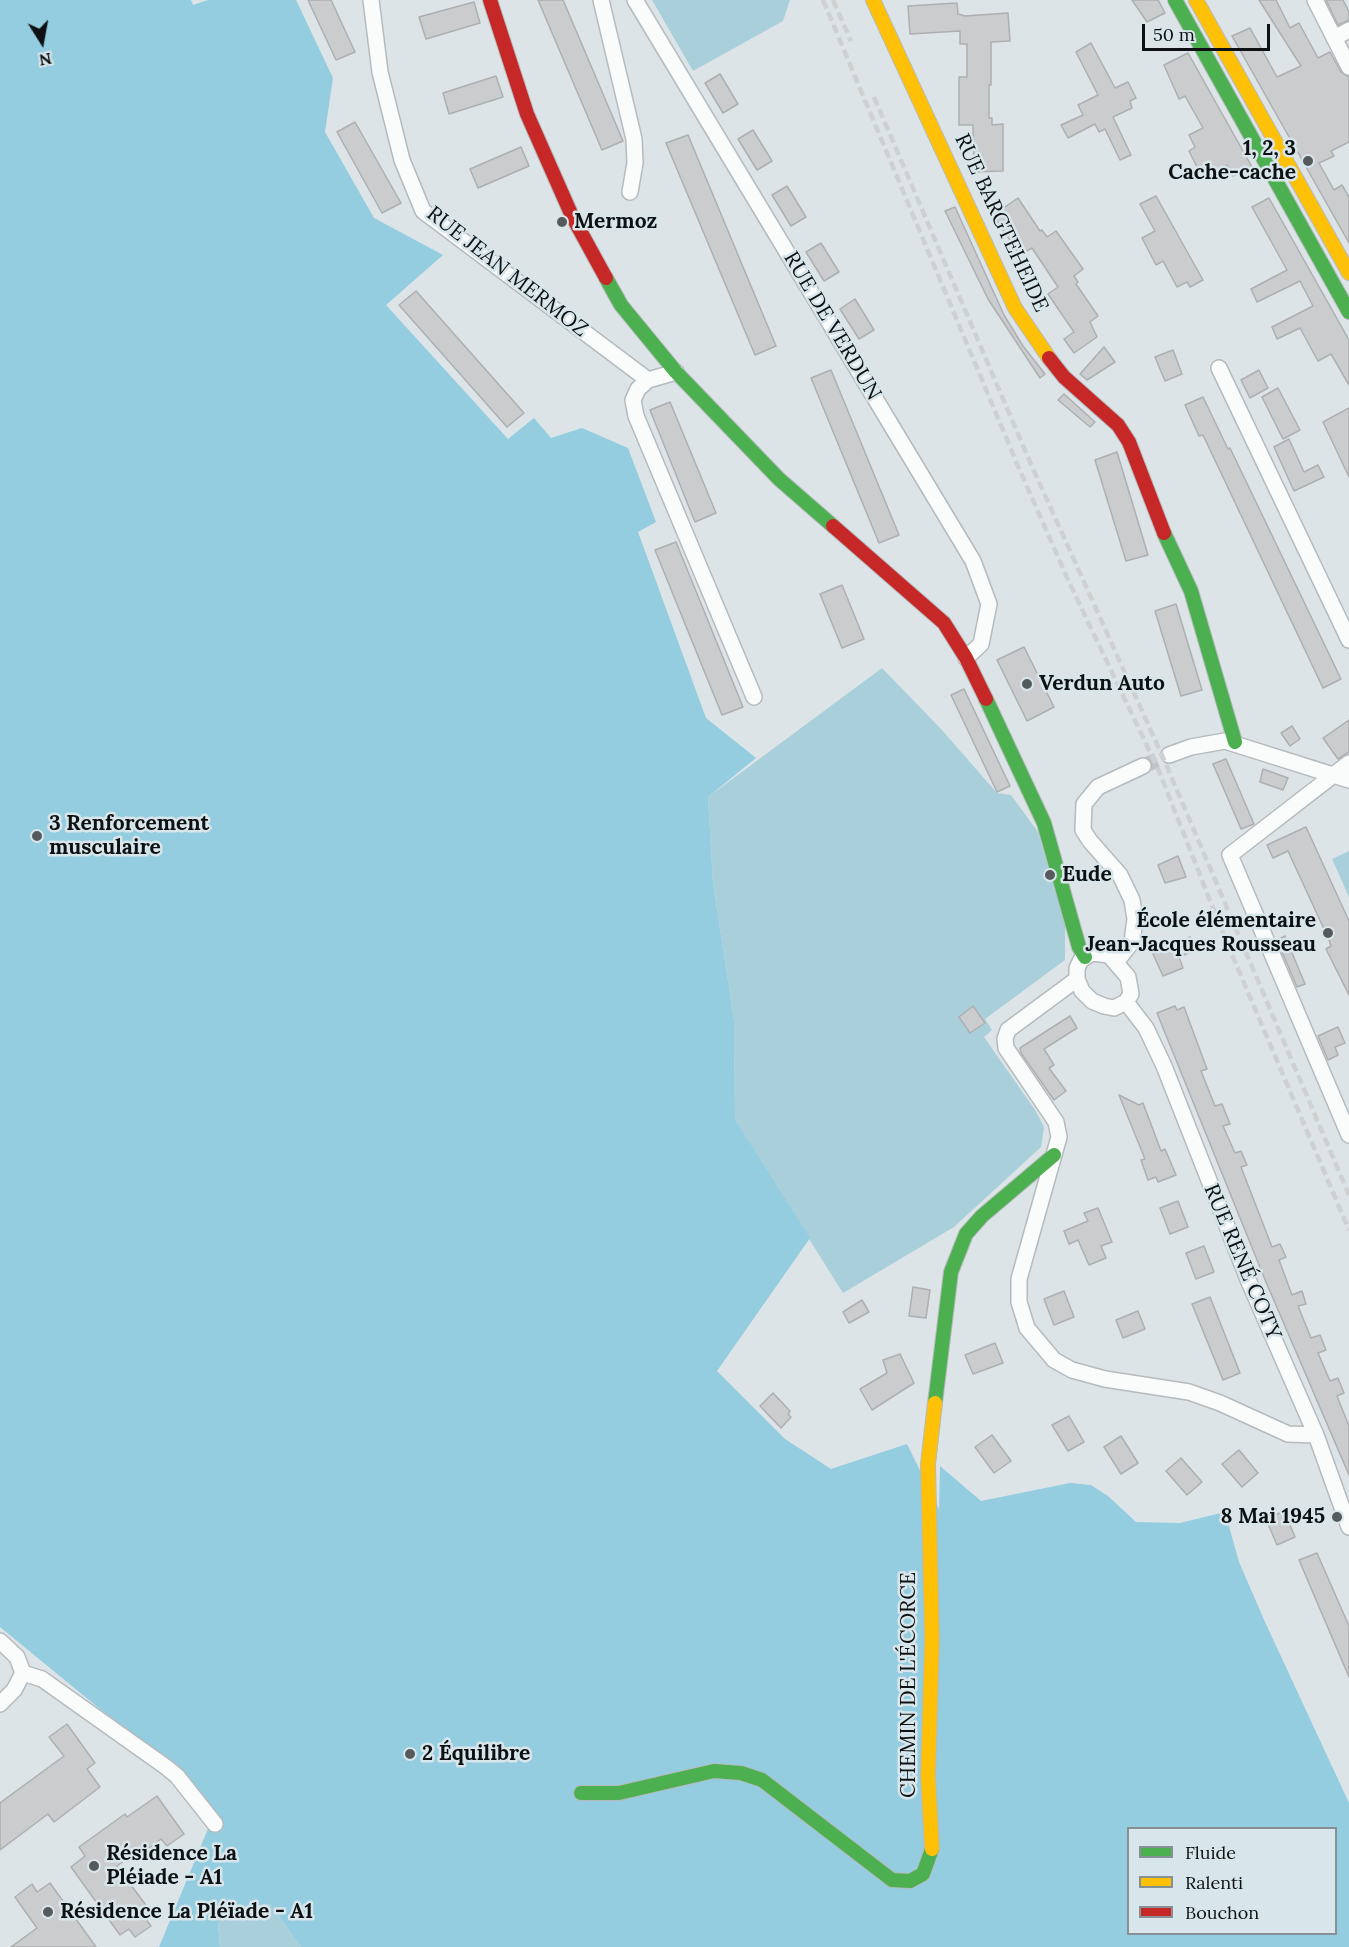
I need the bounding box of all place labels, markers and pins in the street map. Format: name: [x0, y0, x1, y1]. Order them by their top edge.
place label: 1, 2, 3 Cache-cache: [1168, 136, 1296, 186]
marker: 1, 2, 3 Cache-cache: [1301, 154, 1315, 168]
place label: Mermoz: [574, 209, 657, 235]
marker: Mermoz: [555, 215, 569, 229]
place label: Verdun Auto: [1039, 671, 1165, 697]
marker: Verdun Auto: [1020, 677, 1034, 691]
place label: 3 Renforcement musculaire: [49, 811, 209, 861]
marker: 3 Renforcement musculaire: [30, 829, 44, 843]
place label: Eude: [1062, 862, 1112, 888]
marker: Eude: [1043, 868, 1057, 882]
place label: École élémentaire Jean-Jacques Rousseau: [1086, 908, 1316, 958]
marker: École élémentaire Jean-Jacques Rousseau: [1321, 926, 1335, 940]
place label: 8 Mai 1945: [1220, 1504, 1325, 1530]
marker: 8 Mai 1945: [1330, 1510, 1344, 1524]
place label: 2 Équilibre: [422, 1741, 530, 1767]
marker: 2 Équilibre: [403, 1747, 417, 1761]
place label: Résidence La Pléiade - A1: [106, 1841, 237, 1891]
marker: Résidence La Pléiade - A1: [87, 1859, 101, 1873]
place label: Résidence La Pléïade - A1: [60, 1899, 313, 1925]
marker: Résidence La Pléïade - A1: [41, 1905, 55, 1919]

